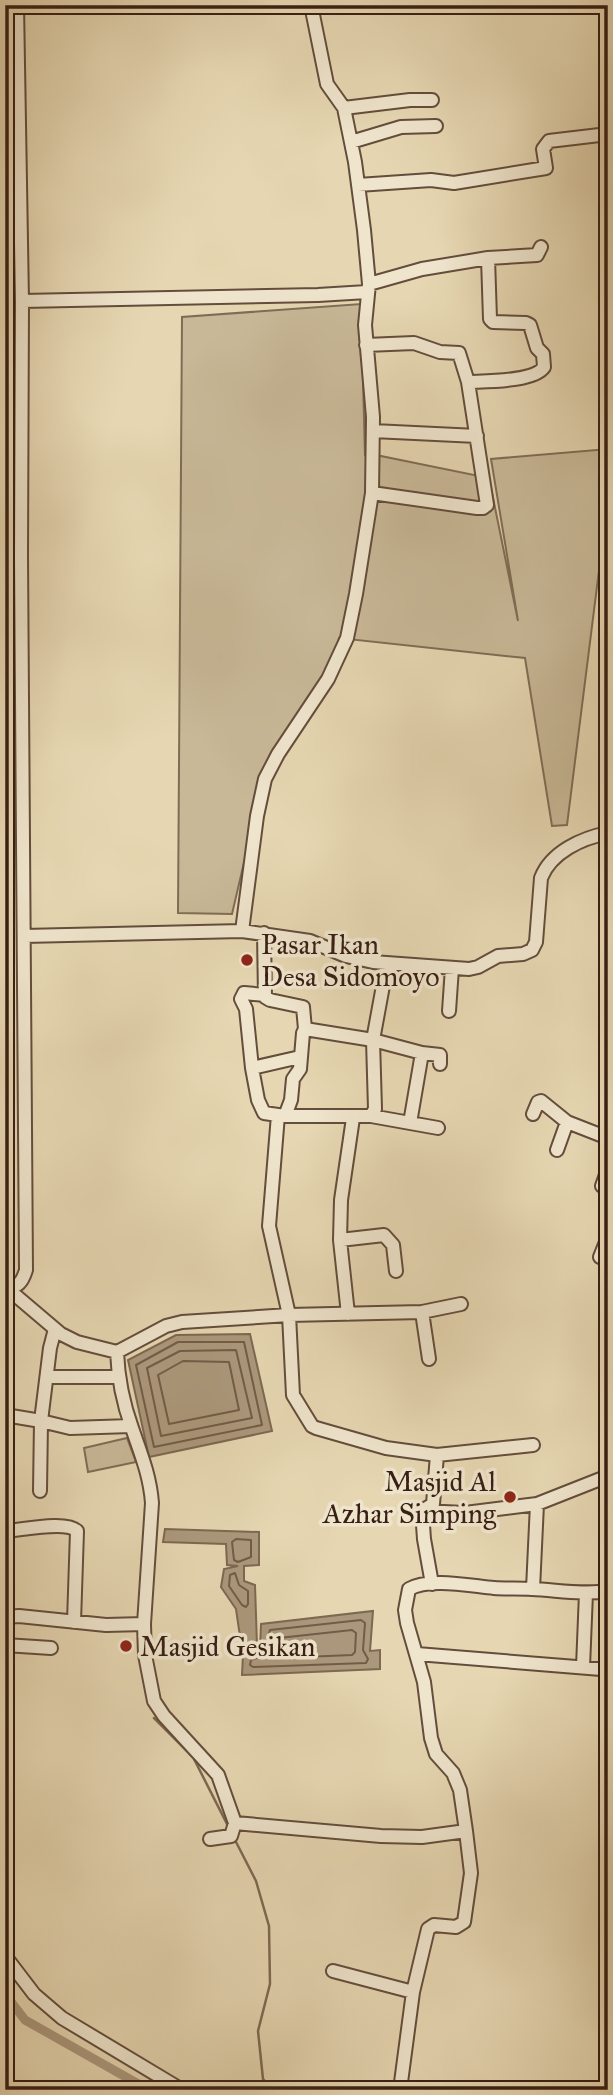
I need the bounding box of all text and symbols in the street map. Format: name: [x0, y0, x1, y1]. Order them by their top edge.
place label: Pasar Ikan Desa Sidomoyo: [261, 927, 440, 994]
marker: Pasar Ikan Desa Sidomoyo: [239, 952, 255, 968]
place label: Masjid Al Azhar Simping: [322, 1464, 497, 1531]
marker: Masjid Al Azhar Simping: [502, 1489, 518, 1505]
place label: Masjid Gesikan: [140, 1629, 315, 1664]
marker: Masjid Gesikan: [118, 1638, 134, 1654]

